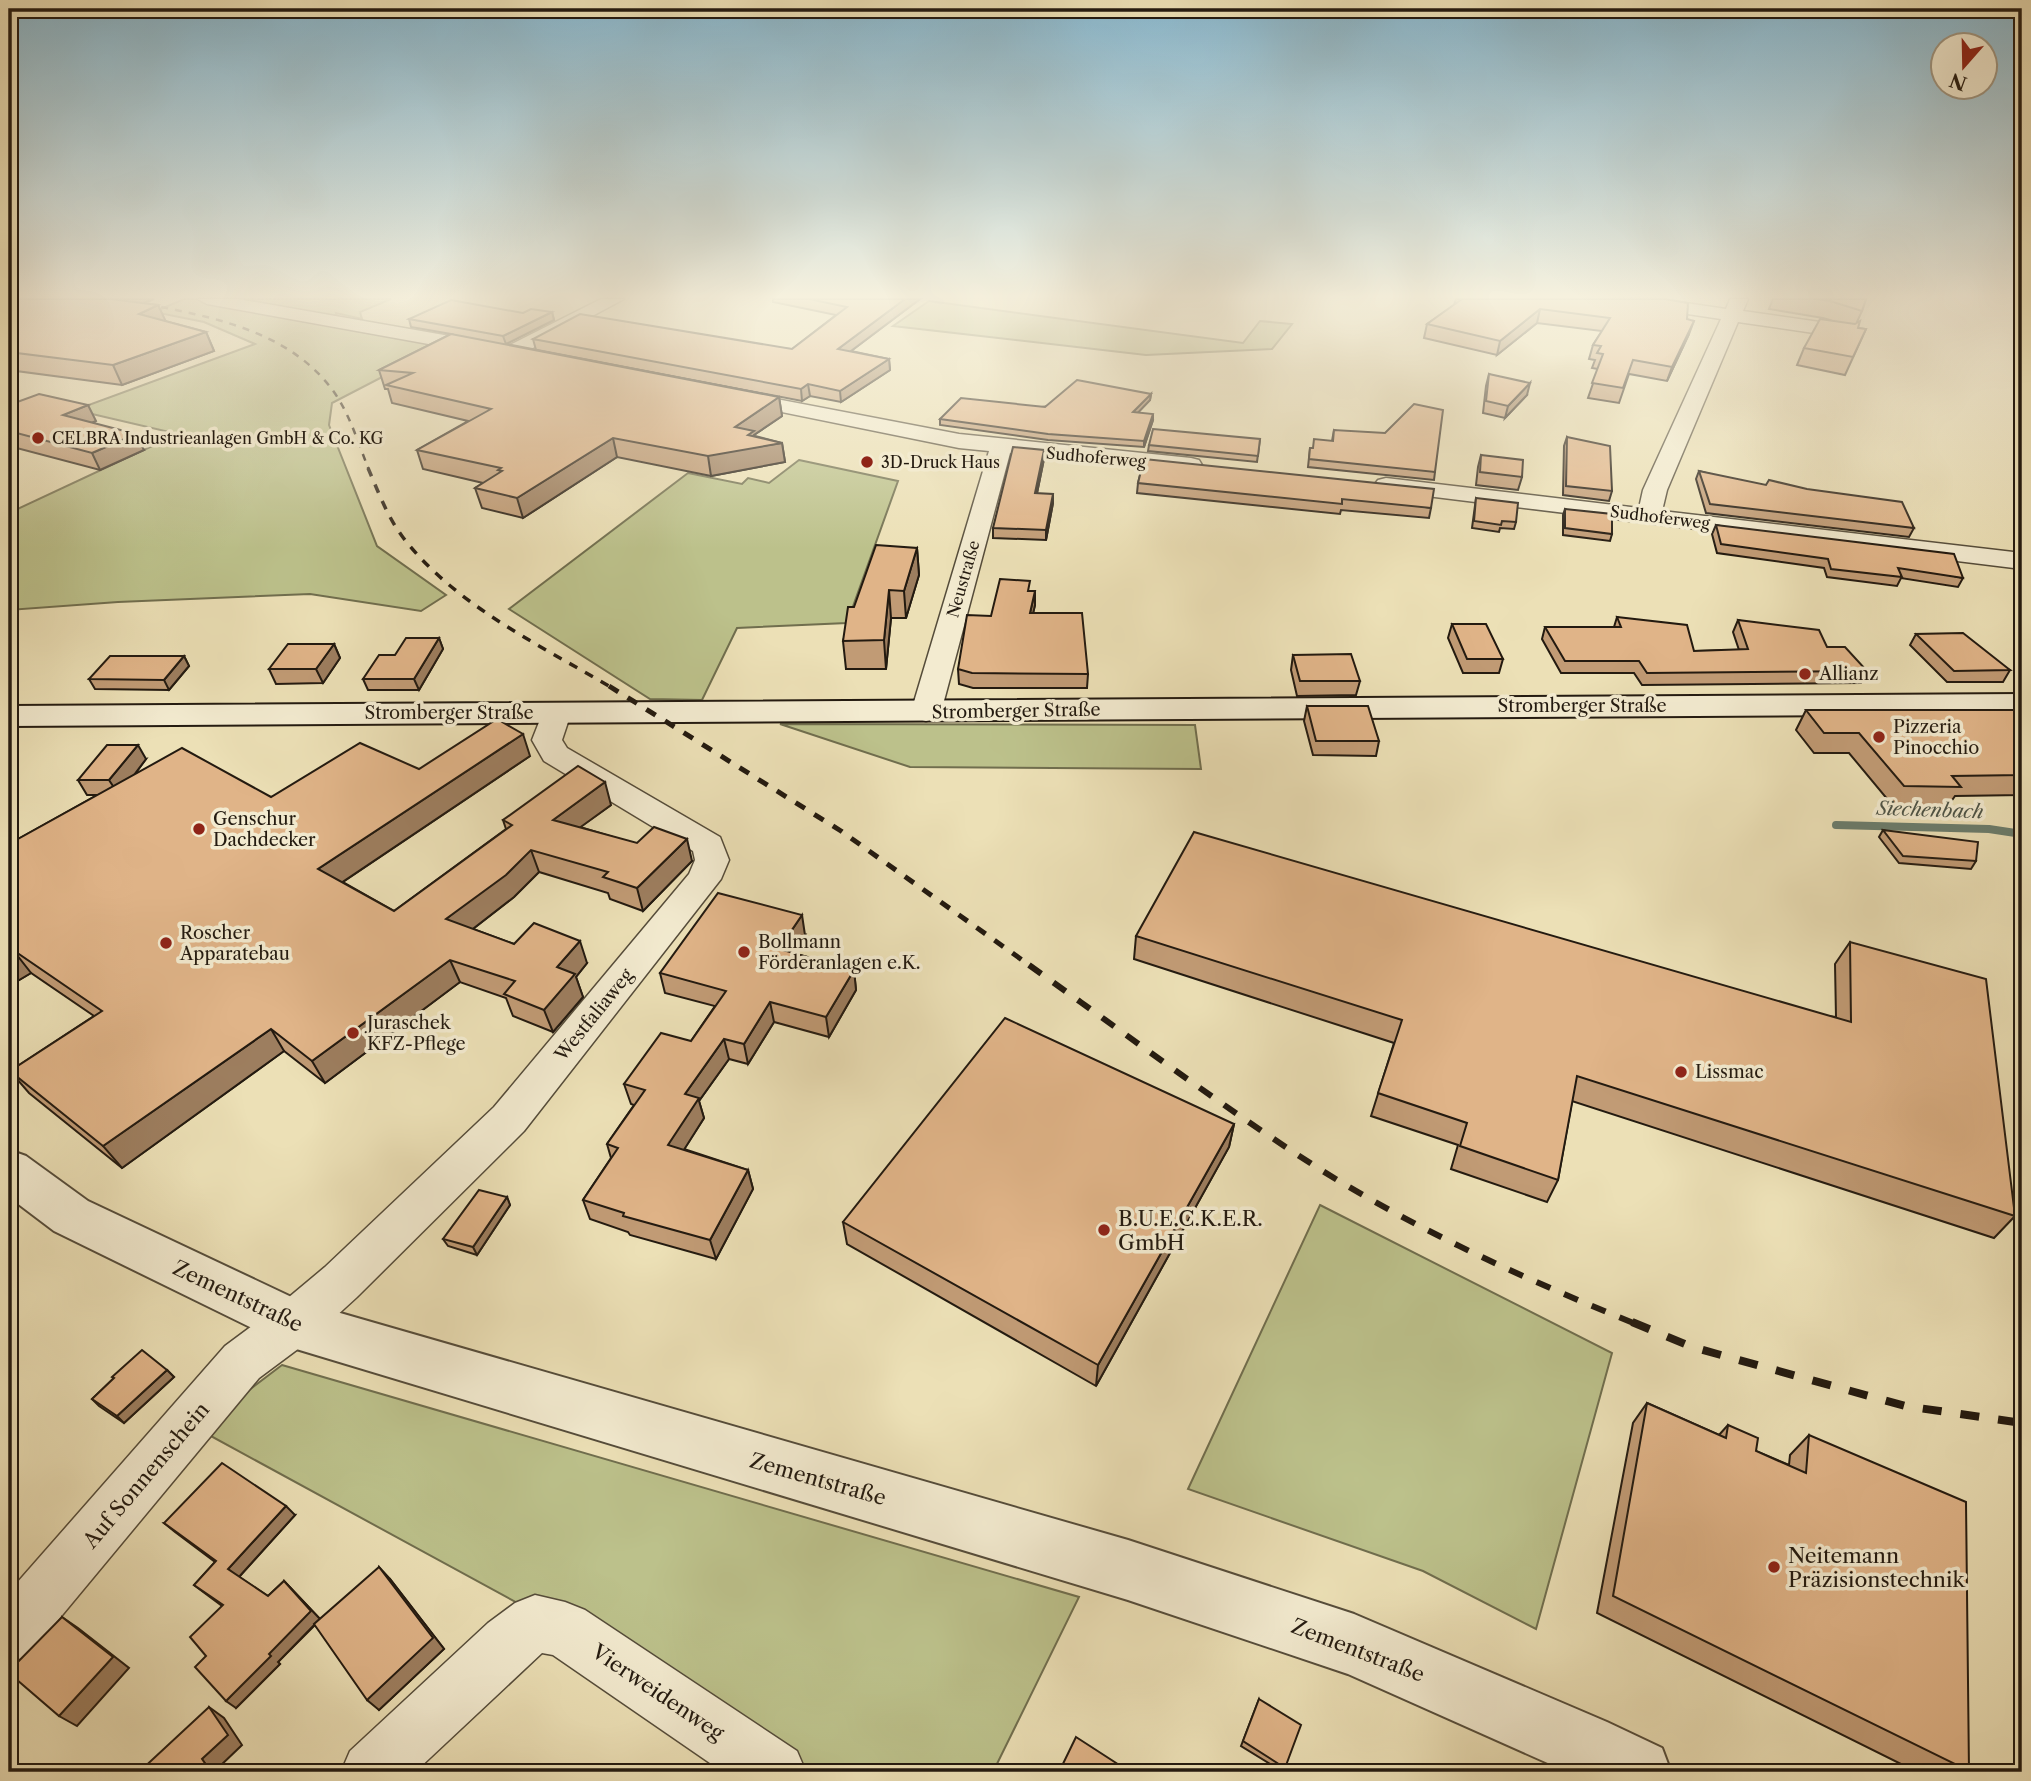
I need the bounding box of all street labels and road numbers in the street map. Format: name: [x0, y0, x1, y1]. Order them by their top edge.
street label: Sudhoferweg: [1045, 443, 1147, 471]
street label: Sudhoferweg: [1609, 501, 1712, 533]
street label: Neustraße: [942, 538, 984, 620]
street label: Stromberger Straße: [1498, 695, 1666, 717]
street label: Stromberger Straße: [931, 699, 1101, 723]
street label: Stromberger Straße: [365, 702, 533, 724]
street label: Westfaliaweg: [550, 964, 638, 1066]
street label: Zementstraße: [169, 1255, 307, 1337]
street label: Auf Sonnenschein: [77, 1397, 214, 1554]
street label: Zementstraße: [747, 1448, 889, 1510]
street label: Zementstraße: [1288, 1613, 1428, 1687]
street label: Vierweidenweg: [586, 1638, 730, 1746]

